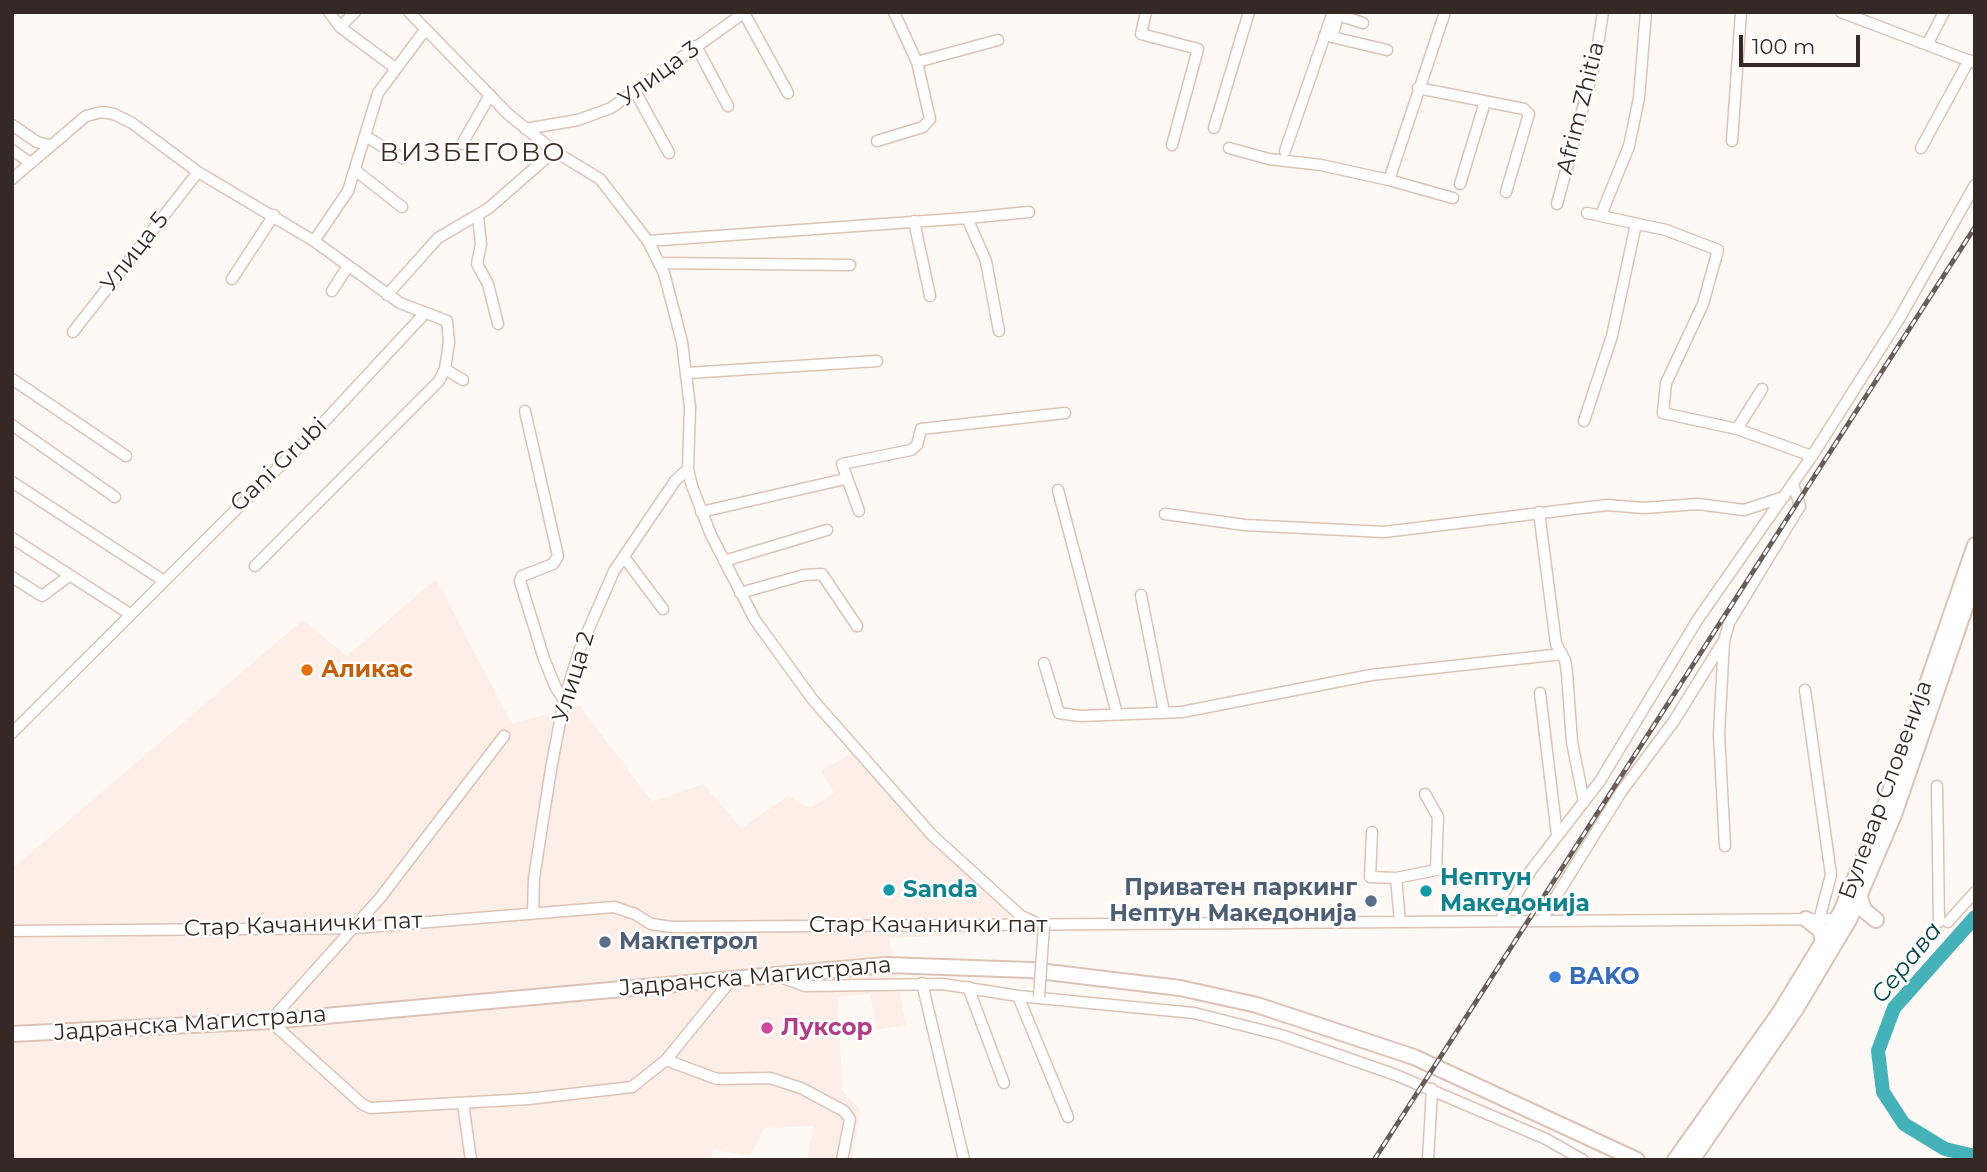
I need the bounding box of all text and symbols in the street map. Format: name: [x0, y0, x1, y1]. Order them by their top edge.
scale bar: [1742, 21, 1863, 65]
text: 100 m: [1752, 34, 1815, 59]
street label: Улица 3: [613, 35, 705, 113]
street label: Afrim Zhitia: [1551, 39, 1611, 177]
district label: ВИЗБЕГОВО: [381, 137, 565, 169]
street label: Улица 5: [95, 207, 175, 297]
street label: Gani Grubi: [225, 412, 333, 518]
street label: Улица 2: [547, 628, 601, 726]
place label: Аликас: [321, 656, 413, 684]
marker: Аликас: [299, 662, 315, 678]
street label: Булевар Словенија: [1834, 677, 1938, 903]
place label: Нептун Македонија: [1440, 864, 1590, 918]
place label: Приватен паркинг Нептун Македонија: [1109, 874, 1357, 928]
place label: Sanda: [903, 876, 978, 904]
marker: Sanda: [881, 882, 897, 898]
marker: Нептун Македонија: [1418, 883, 1434, 899]
marker: Приватен паркинг Нептун Македонија: [1363, 893, 1379, 909]
street label: Стар Качанички пат: [183, 907, 423, 943]
street label: Стар Качанички пат: [809, 911, 1047, 939]
water label: Серава: [1866, 917, 1948, 1009]
place label: Макпетрол: [619, 928, 758, 956]
marker: Макпетрол: [597, 934, 613, 950]
street label: Јадранска Магистрала: [618, 951, 892, 1003]
place label: BAKO: [1569, 963, 1640, 991]
marker: BAKO: [1547, 969, 1563, 985]
street label: Јадранска Магистрала: [53, 1001, 327, 1047]
place label: Луксор: [781, 1014, 872, 1042]
marker: Луксор: [759, 1020, 775, 1036]

